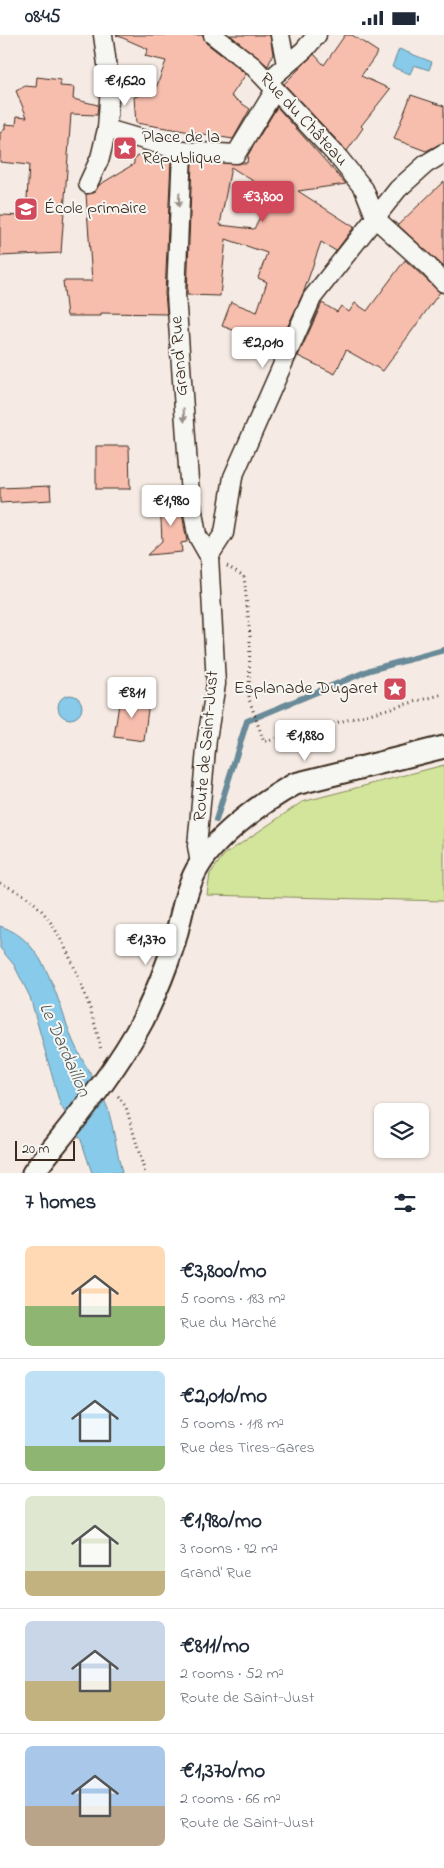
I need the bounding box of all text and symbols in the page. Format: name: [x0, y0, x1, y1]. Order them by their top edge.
text: 08:45: [25, 4, 61, 31]
pin: €1,620: [84, 65, 166, 107]
street label: Rue du Château: [253, 67, 353, 173]
text: €1,620: [105, 69, 145, 93]
place label: Place de la République: [142, 125, 222, 172]
place icon: Place de la République: [112, 135, 138, 161]
pin: €3,800: [222, 181, 304, 223]
text: €3,800: [243, 185, 283, 209]
one-way arrow: [174, 192, 182, 208]
school or university icon: École primaire: [13, 196, 39, 222]
place label: École primaire: [44, 196, 147, 222]
street label: Grand' Rue: [164, 314, 196, 397]
pin: €2,010: [222, 327, 304, 369]
text: €2,010: [243, 331, 283, 355]
one-way arrow: [181, 407, 189, 423]
pin: €1,980: [130, 485, 212, 527]
text: €1,980: [153, 489, 189, 513]
street label: Route de Saint-Just: [187, 670, 227, 822]
place label: Esplanade Dugaret: [234, 676, 378, 703]
place icon: Esplanade Dugaret: [382, 676, 408, 702]
pin: €811: [102, 677, 162, 719]
text: €811: [118, 681, 146, 705]
pin: €1,880: [264, 719, 346, 762]
text: €1,880: [286, 724, 324, 748]
pin: €1,370: [105, 923, 187, 966]
text: €1,370: [126, 928, 166, 952]
water label: Le Dardaillon: [31, 999, 97, 1102]
map controls: [374, 1103, 429, 1158]
button: layers: [374, 1103, 429, 1158]
scale bar: [15, 1138, 75, 1161]
text: 20 m: [22, 1139, 49, 1160]
text: 7 homes: [25, 1188, 96, 1218]
icon: filters: [391, 1189, 419, 1217]
text: €3,800/mo: [180, 1257, 267, 1287]
icon: home: [65, 1266, 125, 1326]
text: 5 rooms · 183 m²: [180, 1287, 286, 1311]
text: Rue du Marché: [180, 1311, 276, 1335]
text: €2,010/mo: [180, 1382, 267, 1412]
icon: home: [65, 1391, 125, 1451]
text: 5 rooms · 118 m²: [180, 1412, 284, 1436]
text: Rue des Tires-Gares: [180, 1436, 315, 1460]
text: €1,980/mo: [180, 1507, 262, 1537]
icon: home: [65, 1516, 125, 1576]
text: 3 rooms · 92 m²: [180, 1537, 278, 1561]
text: Grand' Rue: [180, 1561, 251, 1585]
text: €811/mo: [180, 1632, 250, 1662]
icon: home: [65, 1641, 125, 1701]
text: 2 rooms · 52 m²: [180, 1662, 284, 1686]
text: Route de Saint-Just: [180, 1686, 314, 1710]
text: €1,370/mo: [180, 1757, 265, 1787]
icon: home: [65, 1766, 125, 1826]
text: 2 rooms · 66 m²: [180, 1787, 281, 1811]
text: Route de Saint-Just: [180, 1811, 314, 1835]

